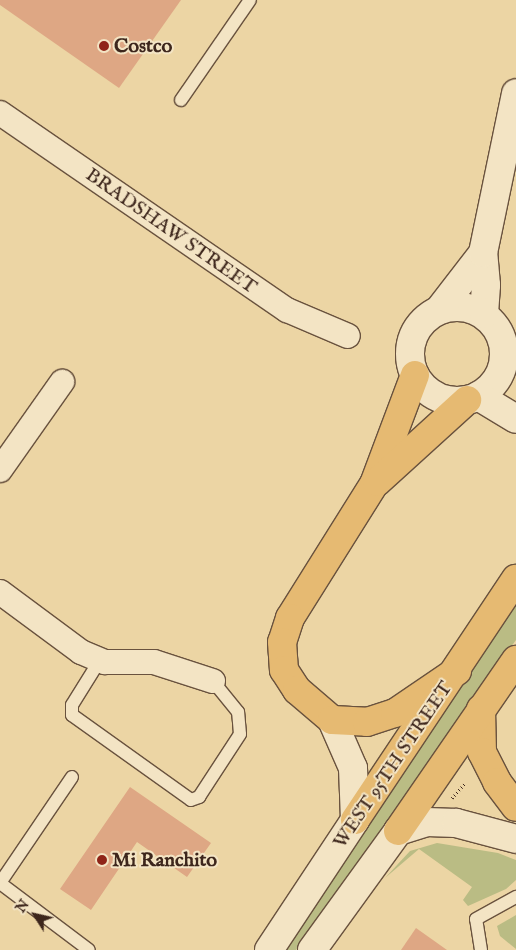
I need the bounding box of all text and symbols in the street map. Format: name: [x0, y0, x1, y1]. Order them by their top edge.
place label: Costco: [114, 34, 172, 58]
marker: Costco: [98, 40, 110, 52]
street label: BRADSHAW STREET: [81, 163, 261, 299]
street label: WEST 95TH STREET: [328, 677, 458, 853]
place label: Mi Ranchito: [112, 848, 217, 872]
marker: Mi Ranchito: [96, 854, 108, 866]
north arrow: [10, 890, 60, 940]
text: N: [12, 896, 34, 917]

